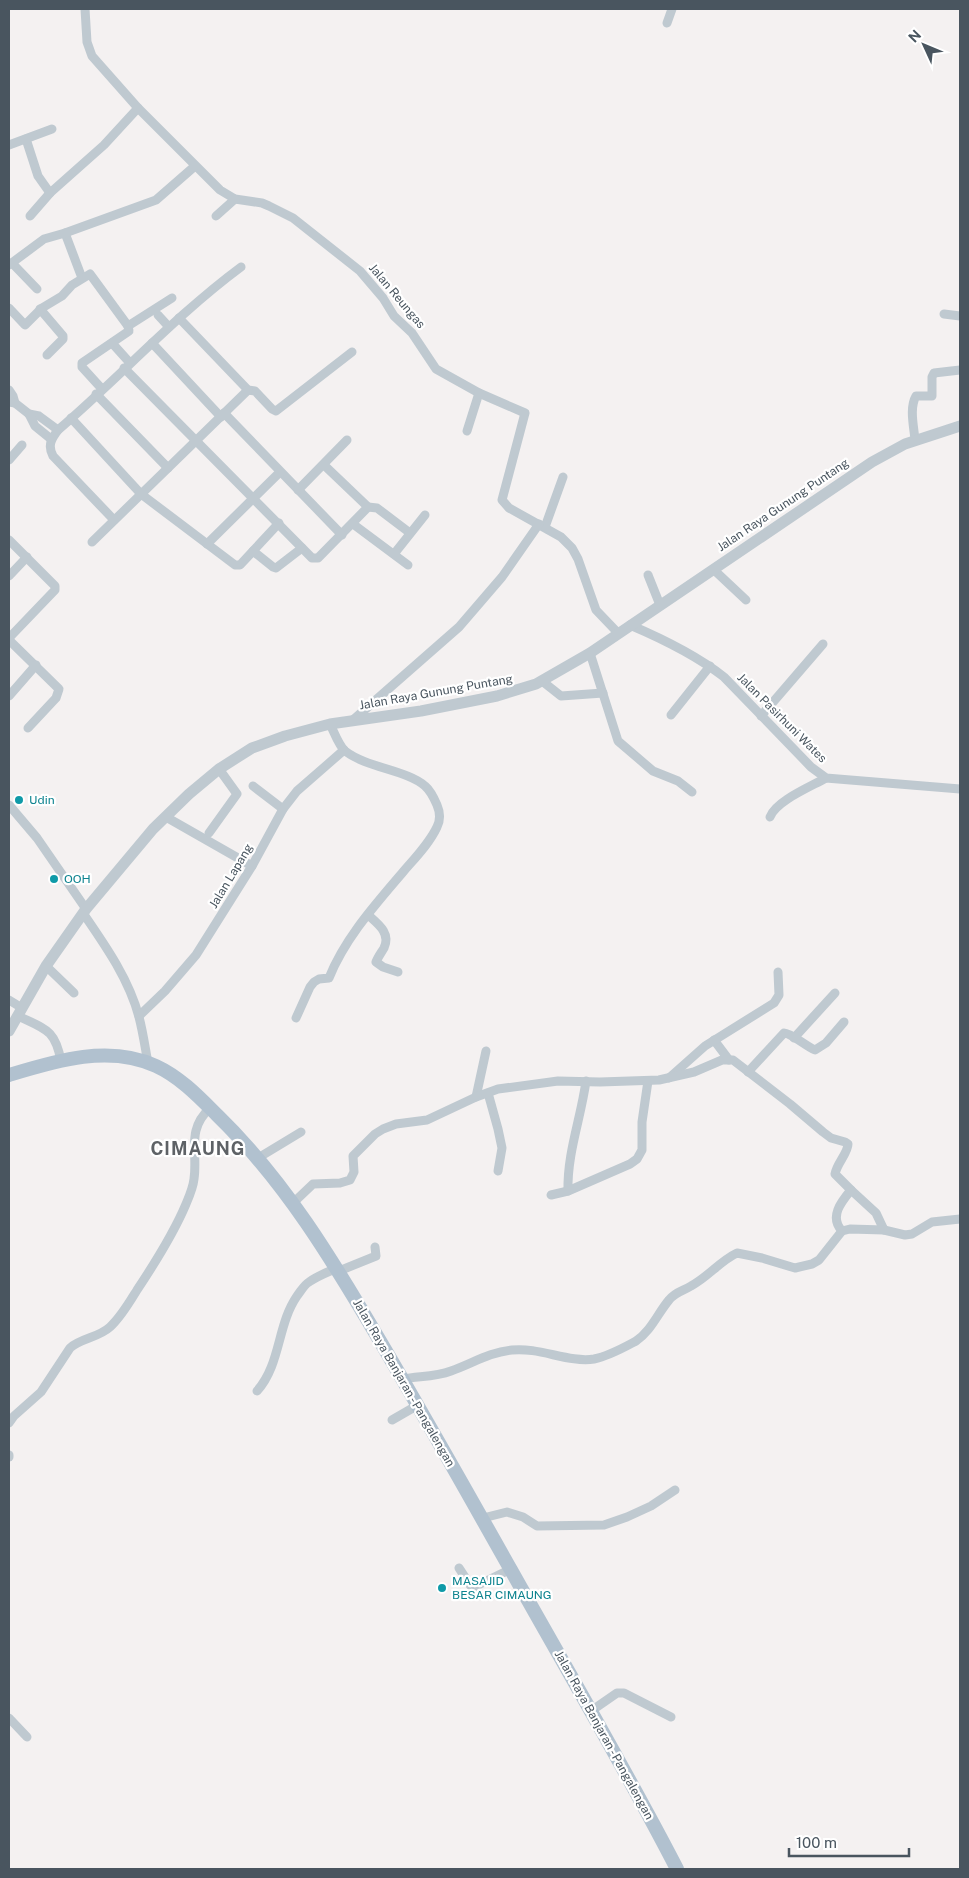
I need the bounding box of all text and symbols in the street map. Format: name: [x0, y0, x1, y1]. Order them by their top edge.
north arrow: [899, 20, 949, 70]
text: N: [905, 26, 924, 45]
street label: Jalan Reungas: [366, 261, 428, 331]
street label: Jalan Raya Gunung Puntang: [715, 456, 851, 554]
street label: Jalan Pasirhuni Wates: [734, 670, 830, 766]
street label: Jalan Raya Gunung Puntang: [358, 672, 514, 712]
place label: Udin: [29, 793, 55, 807]
marker: Udin: [13, 794, 25, 806]
street label: Jalan Lapang: [206, 841, 256, 911]
place label: OOH: [64, 872, 91, 886]
marker: OOH: [48, 873, 60, 885]
district label: CIMAUNG: [150, 1138, 246, 1159]
street label: Jalan Raya Banjaran - Pangalengan: [350, 1297, 458, 1469]
place label: MASAJID BESAR CIMAUNG: [452, 1574, 552, 1602]
marker: MASAJID BESAR CIMAUNG: [436, 1582, 448, 1594]
street label: Jalan Raya Banjaran - Pangalengan: [552, 1648, 656, 1822]
scale bar: [789, 1826, 909, 1858]
text: 100 m: [796, 1834, 837, 1851]

